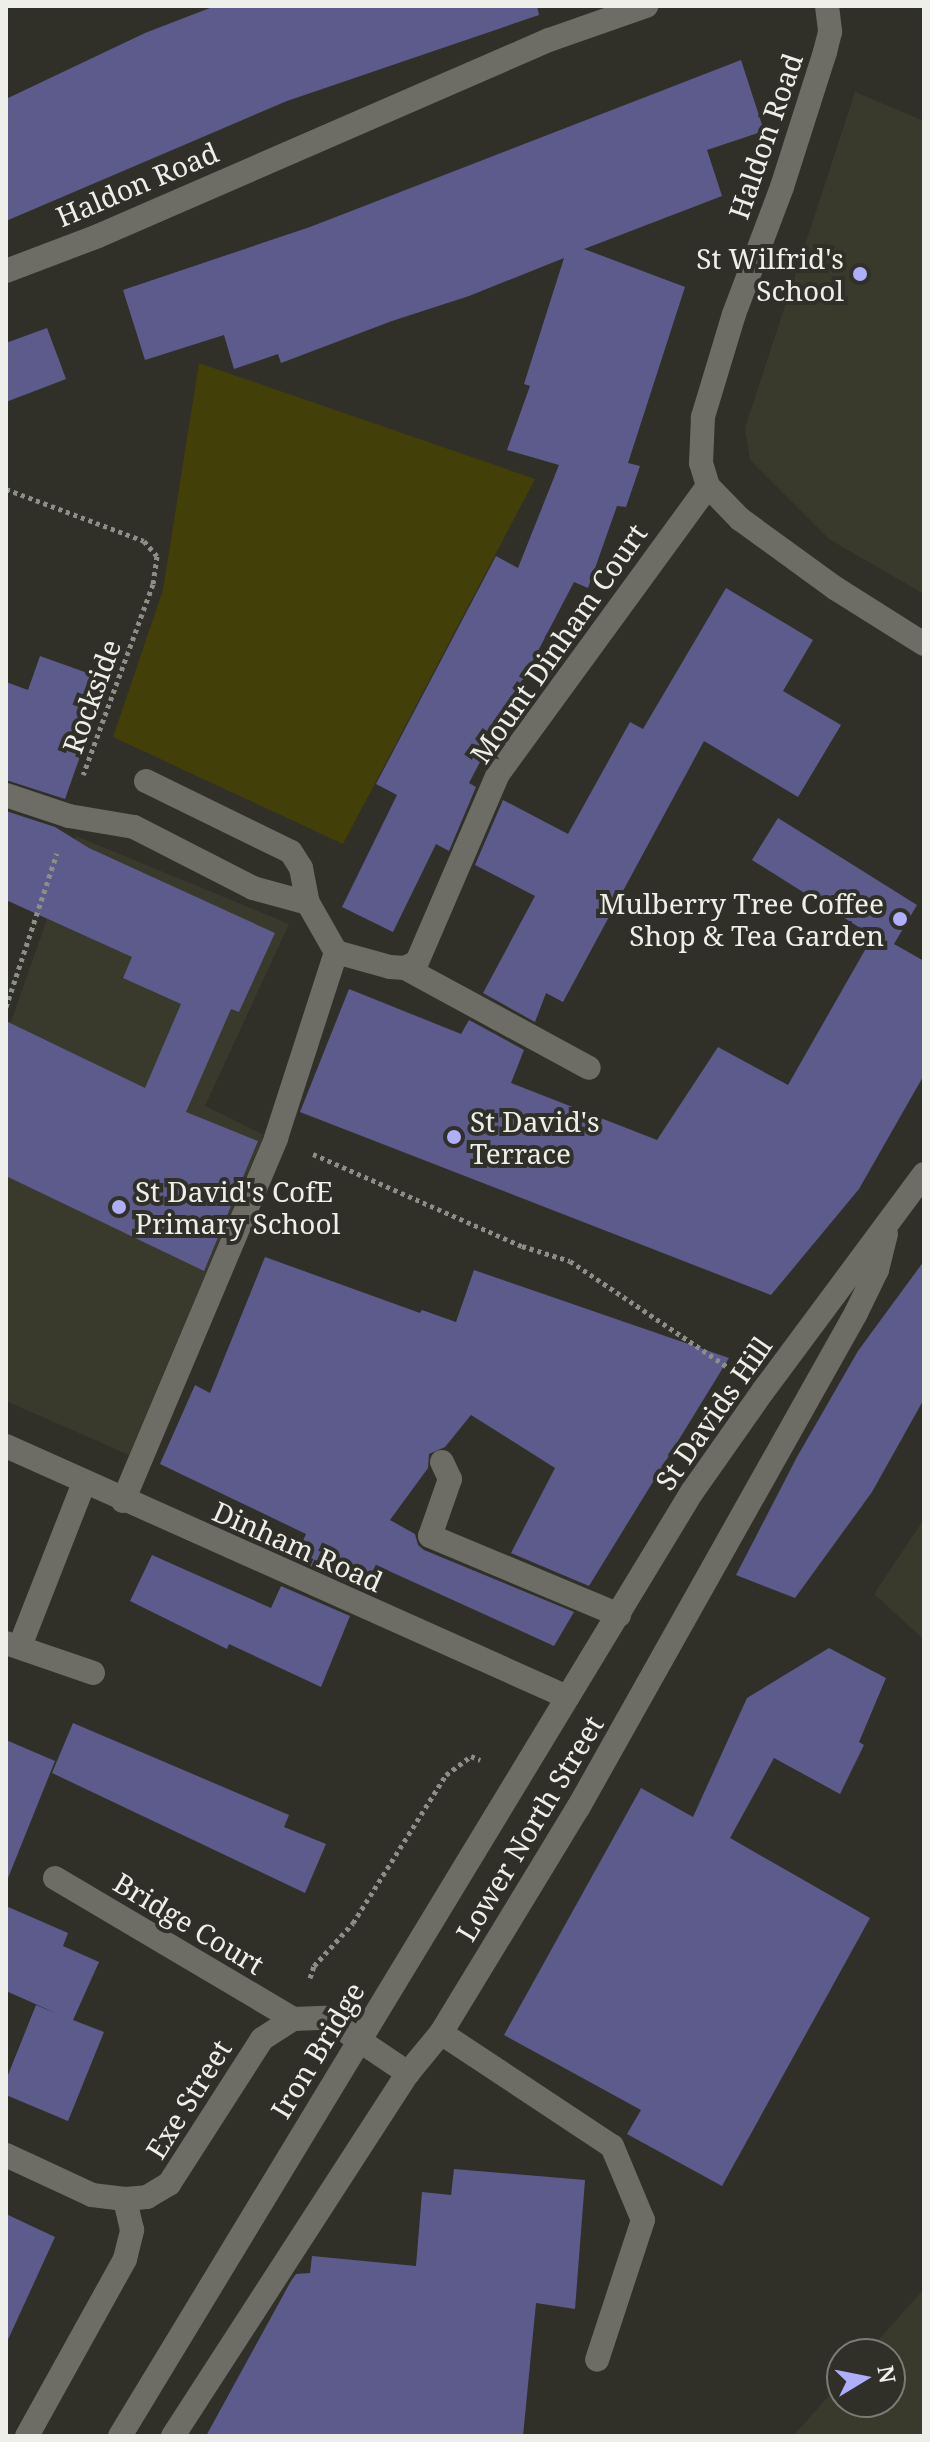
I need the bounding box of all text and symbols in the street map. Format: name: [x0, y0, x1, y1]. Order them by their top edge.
street label: Haldon Road: [721, 49, 809, 223]
street label: Haldon Road: [51, 135, 223, 233]
place label: St Wilfrid's School: [696, 241, 844, 307]
marker: St Wilfrid's School: [851, 265, 869, 283]
street label: Mount Dinham Court: [463, 517, 653, 769]
street label: Rockside: [55, 635, 127, 757]
place label: Mulberry Tree Coffee Shop & Tea Garden: [599, 886, 884, 952]
marker: Mulberry Tree Coffee Shop & Tea Garden: [891, 910, 909, 928]
place label: St David's Terrace: [470, 1104, 600, 1170]
marker: St David's Terrace: [445, 1128, 463, 1146]
place label: St David's CofE Primary School: [135, 1174, 340, 1240]
marker: St David's CofE Primary School: [110, 1198, 128, 1216]
street label: St Davids Hill: [648, 1330, 778, 1496]
street label: Dinham Road: [208, 1494, 388, 1598]
street label: Lower North Street: [448, 1709, 610, 1947]
street label: Bridge Court: [108, 1865, 270, 1981]
street label: Iron Bridge: [263, 1976, 371, 2124]
street label: Exe Street: [138, 2033, 238, 2165]
north arrow: [826, 2338, 906, 2418]
text: N: [871, 2363, 904, 2385]

